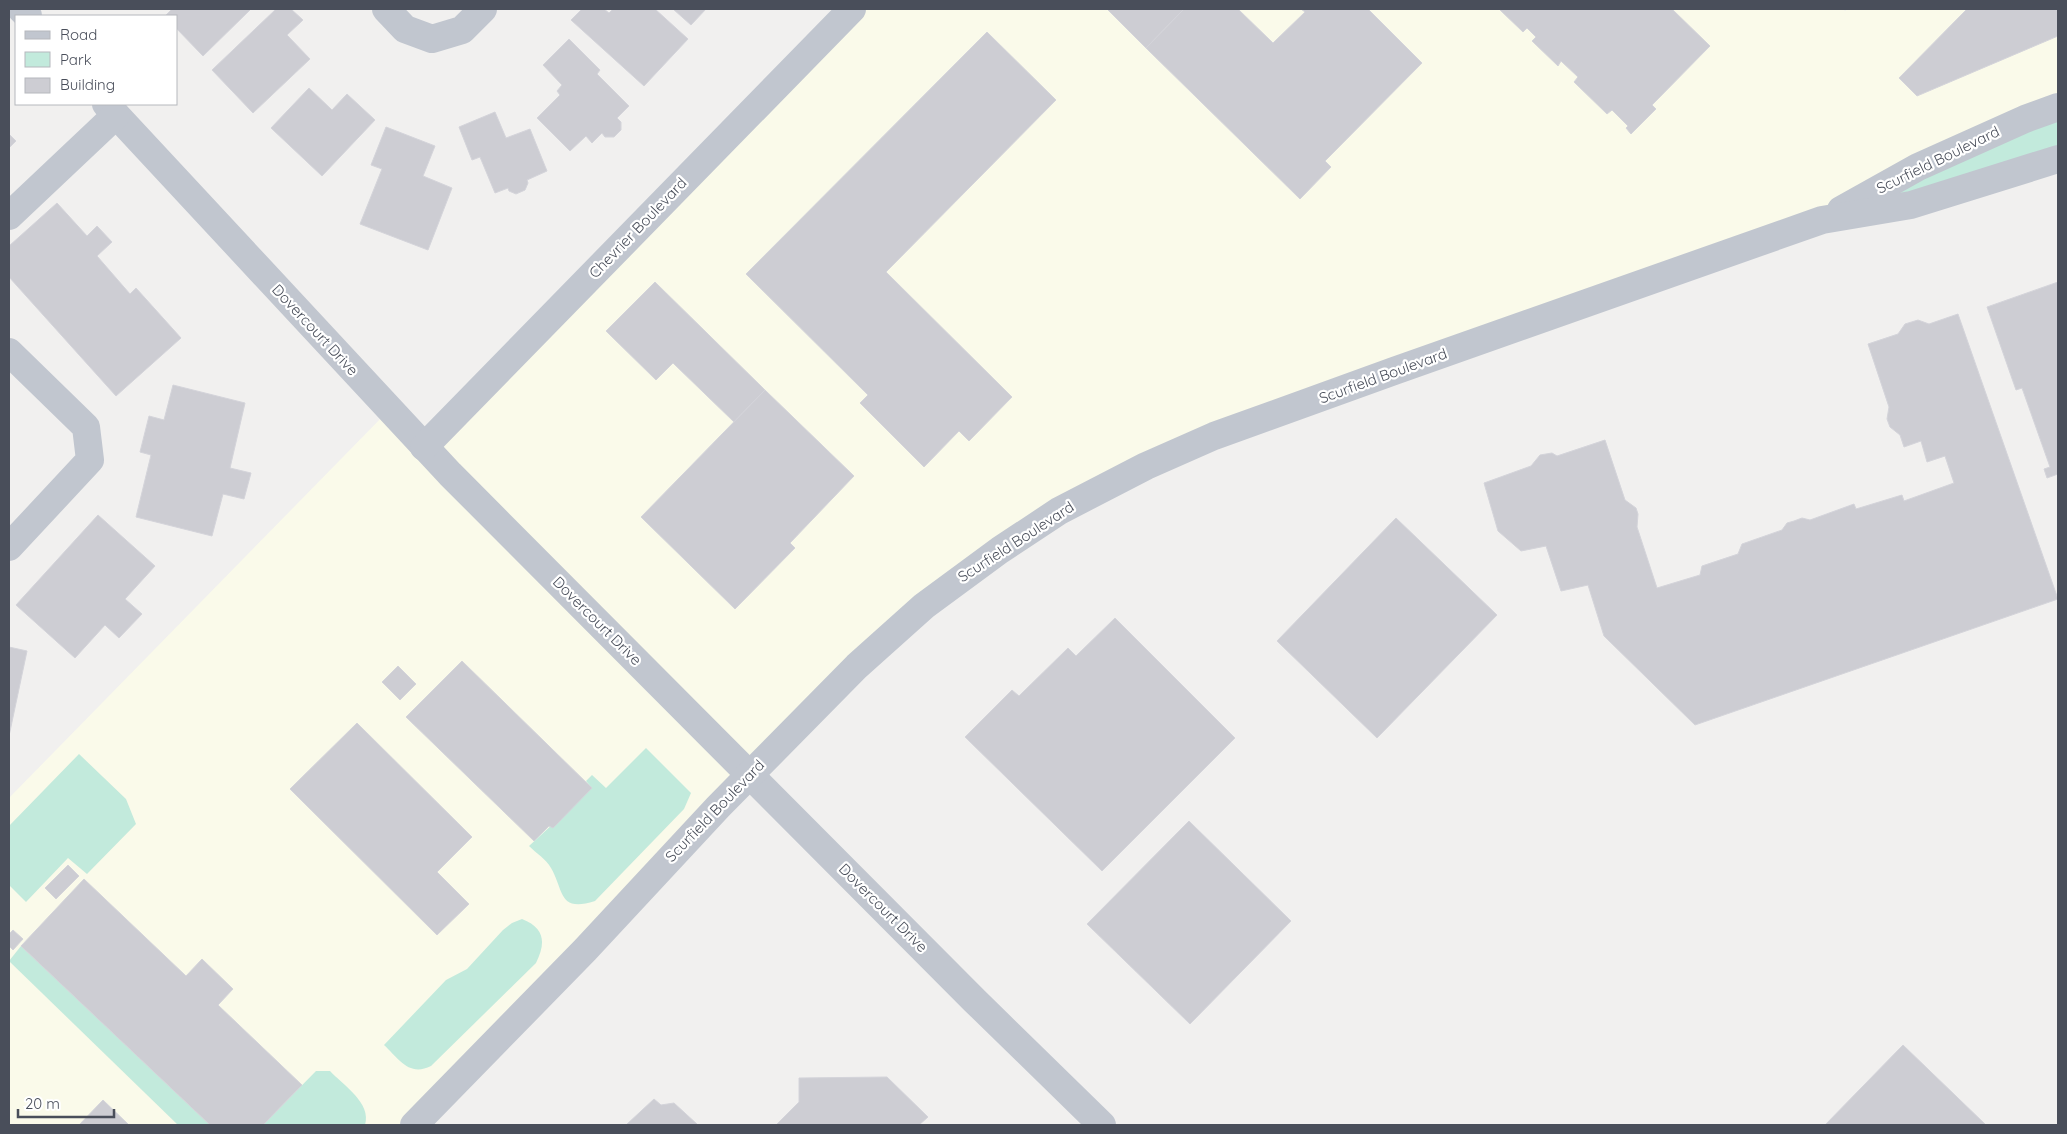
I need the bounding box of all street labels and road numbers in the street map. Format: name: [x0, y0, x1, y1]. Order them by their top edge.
street label: Scurfield Boulevard: [1873, 121, 2002, 198]
street label: Chevrier Boulevard: [585, 173, 691, 282]
street label: Dovercourt Drive: [268, 280, 363, 379]
street label: Scurfield Boulevard: [1316, 344, 1449, 407]
street label: Scurfield Boulevard: [954, 497, 1077, 586]
street label: Dovercourt Drive: [549, 572, 646, 669]
street label: Scurfield Boulevard: [661, 756, 768, 866]
street label: Dovercourt Drive: [835, 859, 932, 956]

